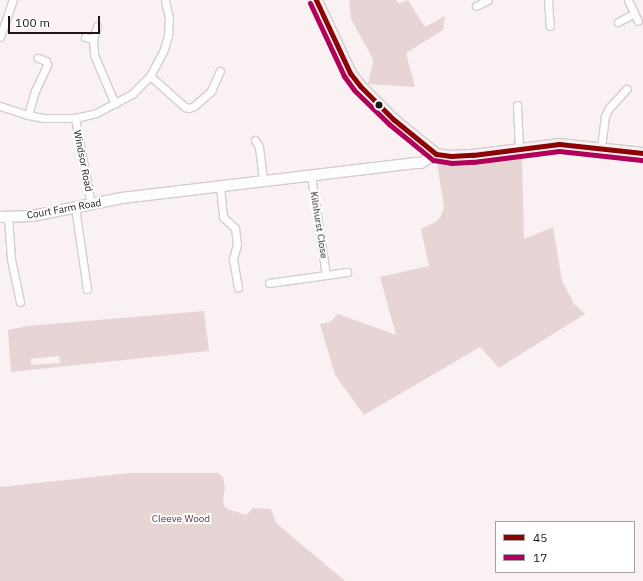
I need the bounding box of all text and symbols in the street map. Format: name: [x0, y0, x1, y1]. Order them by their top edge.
scale bar: [10, 8, 102, 34]
text: 100 m: [15, 15, 50, 30]
unlabelled marker: [374, 100, 384, 110]
street label: Windsor Road: [71, 129, 95, 193]
street label: Kilnhurst Close: [308, 191, 330, 259]
street label: Court Farm Road: [26, 197, 102, 221]
park label: Cleeve Wood: [152, 513, 210, 525]
legend: [495, 521, 635, 573]
text: 45: [533, 530, 547, 545]
text: 17: [533, 550, 547, 565]

